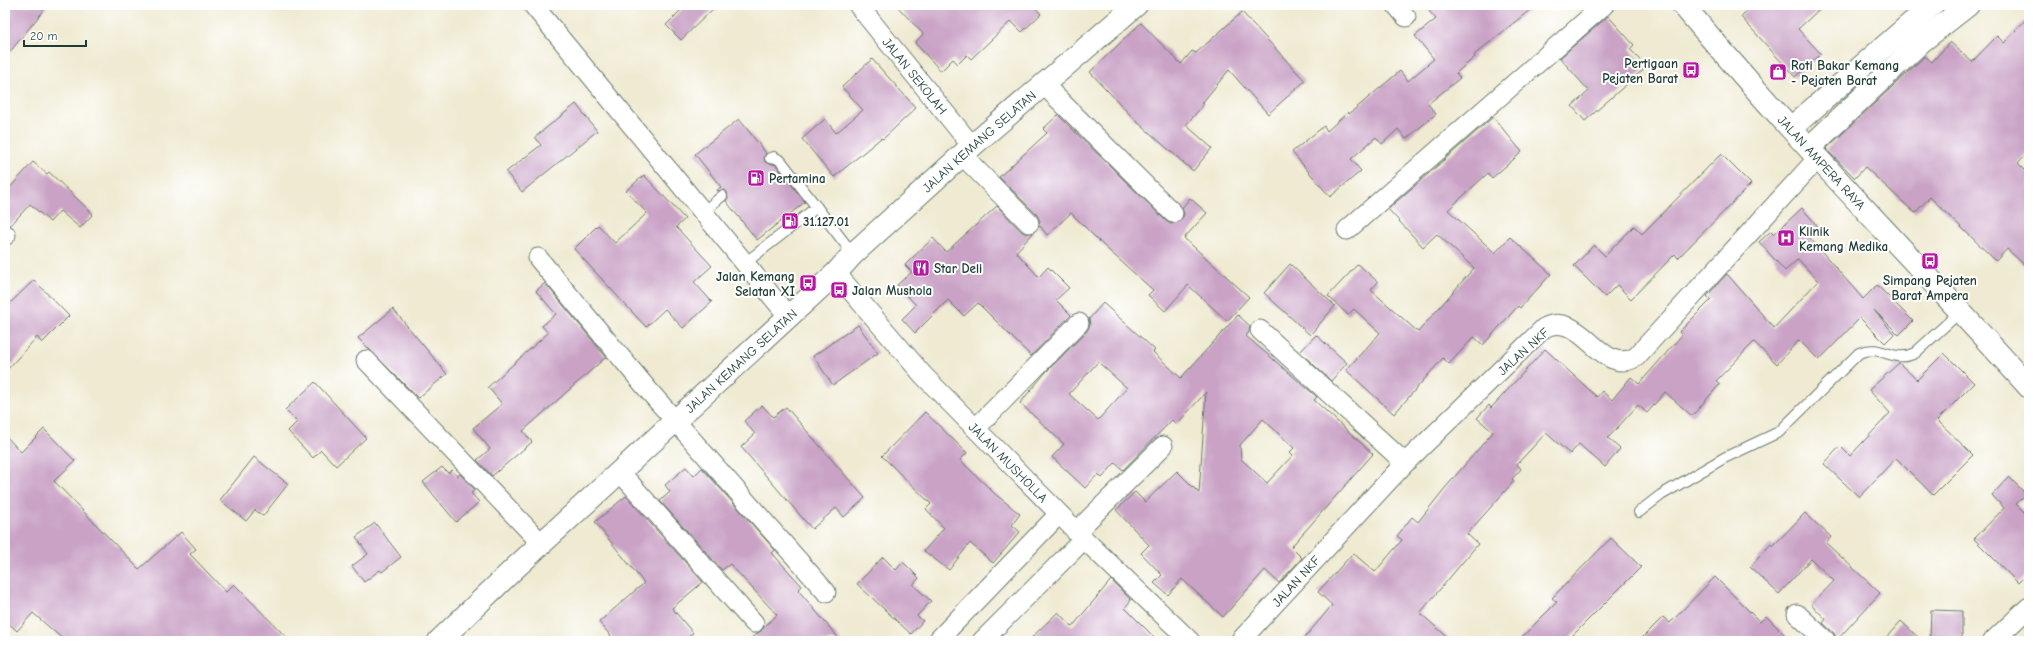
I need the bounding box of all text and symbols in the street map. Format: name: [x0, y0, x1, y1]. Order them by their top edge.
scale bar: [24, 22, 86, 48]
text: 20 m: [30, 29, 58, 43]
street label: JALAN SEKOLAH: [879, 35, 950, 117]
place label: Pertigaan Pejaten Barat: [1602, 56, 1679, 86]
place label: Roti Bakar Kemang - Pejaten Barat: [1791, 58, 1899, 88]
bus stop icon: Pertigaan Pejaten Barat: [1681, 60, 1701, 80]
shop icon: Roti Bakar Kemang - Pejaten Barat: [1768, 62, 1788, 82]
street label: JALAN KEMANG SELATAN: [919, 88, 1039, 195]
street label: JALAN AMPERA RAYA: [1775, 113, 1869, 213]
fuel station icon: Pertamina: [746, 168, 766, 188]
place label: Pertamina: [769, 171, 826, 186]
fuel station icon: 31.127.01: [780, 211, 800, 231]
place label: 31.127.01: [803, 214, 849, 229]
place label: Klinik Kemang Medika: [1799, 224, 1888, 254]
hospital icon: Klinik Kemang Medika: [1776, 228, 1796, 248]
bus stop icon: Simpang Pejaten Barat Ampera: [1920, 251, 1940, 271]
restaurant icon: Star Deli: [911, 258, 931, 278]
place label: Star Deli: [934, 261, 982, 276]
place label: Jalan Kemang Selatan XI: [716, 269, 795, 299]
bus stop icon: Jalan Kemang Selatan XI: [798, 273, 818, 293]
place label: Simpang Pejaten Barat Ampera: [1883, 273, 1977, 303]
bus stop icon: Jalan Mushola: [829, 280, 849, 300]
place label: Jalan Mushola: [852, 283, 932, 298]
street label: JALAN KEMANG SELATAN: [682, 306, 800, 416]
street label: JALAN NKF: [1495, 324, 1552, 378]
street label: JALAN MUSHOLLA: [966, 419, 1051, 506]
street label: JALAN NKF: [1269, 552, 1324, 610]

